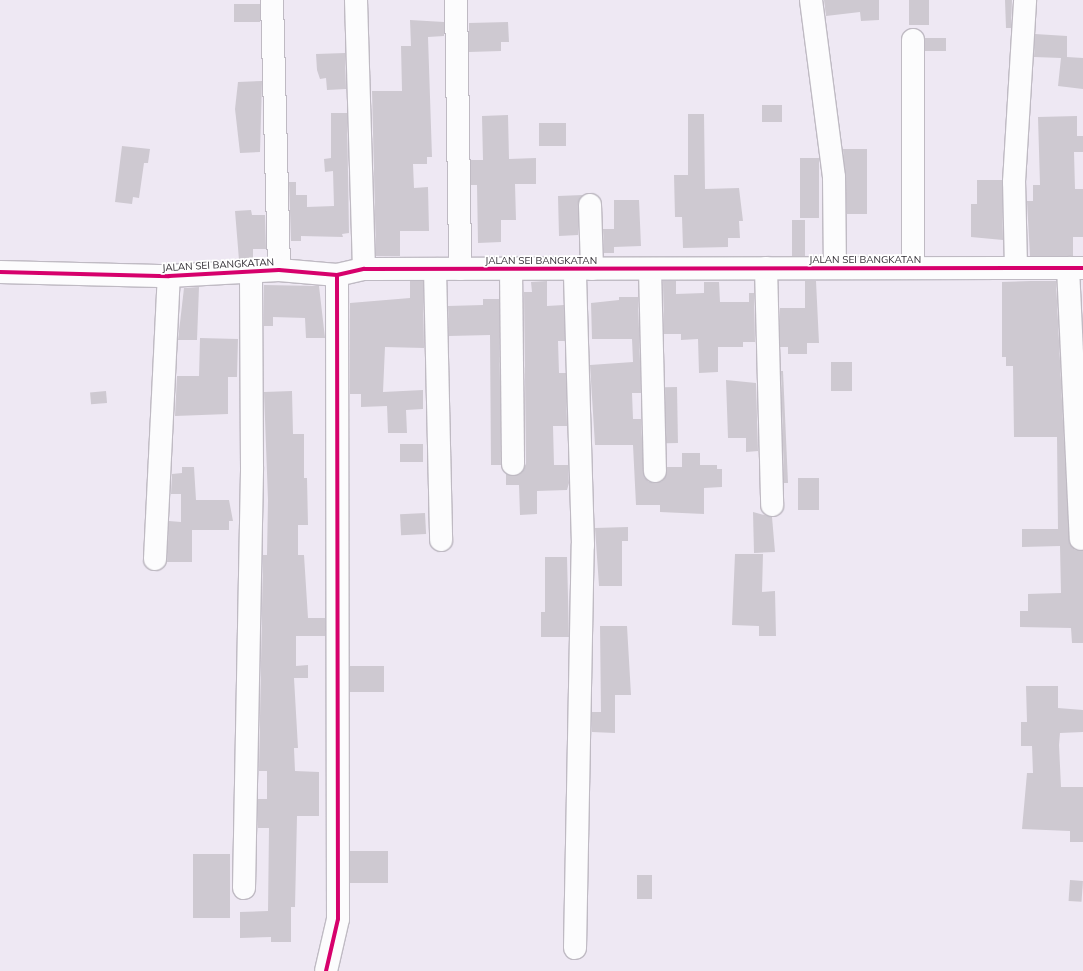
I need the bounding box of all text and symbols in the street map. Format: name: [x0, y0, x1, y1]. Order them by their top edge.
street label: JALAN SEI BANGKATAN: [809, 254, 921, 266]
street label: JALAN SEI BANGKATAN: [485, 255, 597, 267]
street label: JALAN SEI BANGKATAN: [162, 256, 274, 274]

